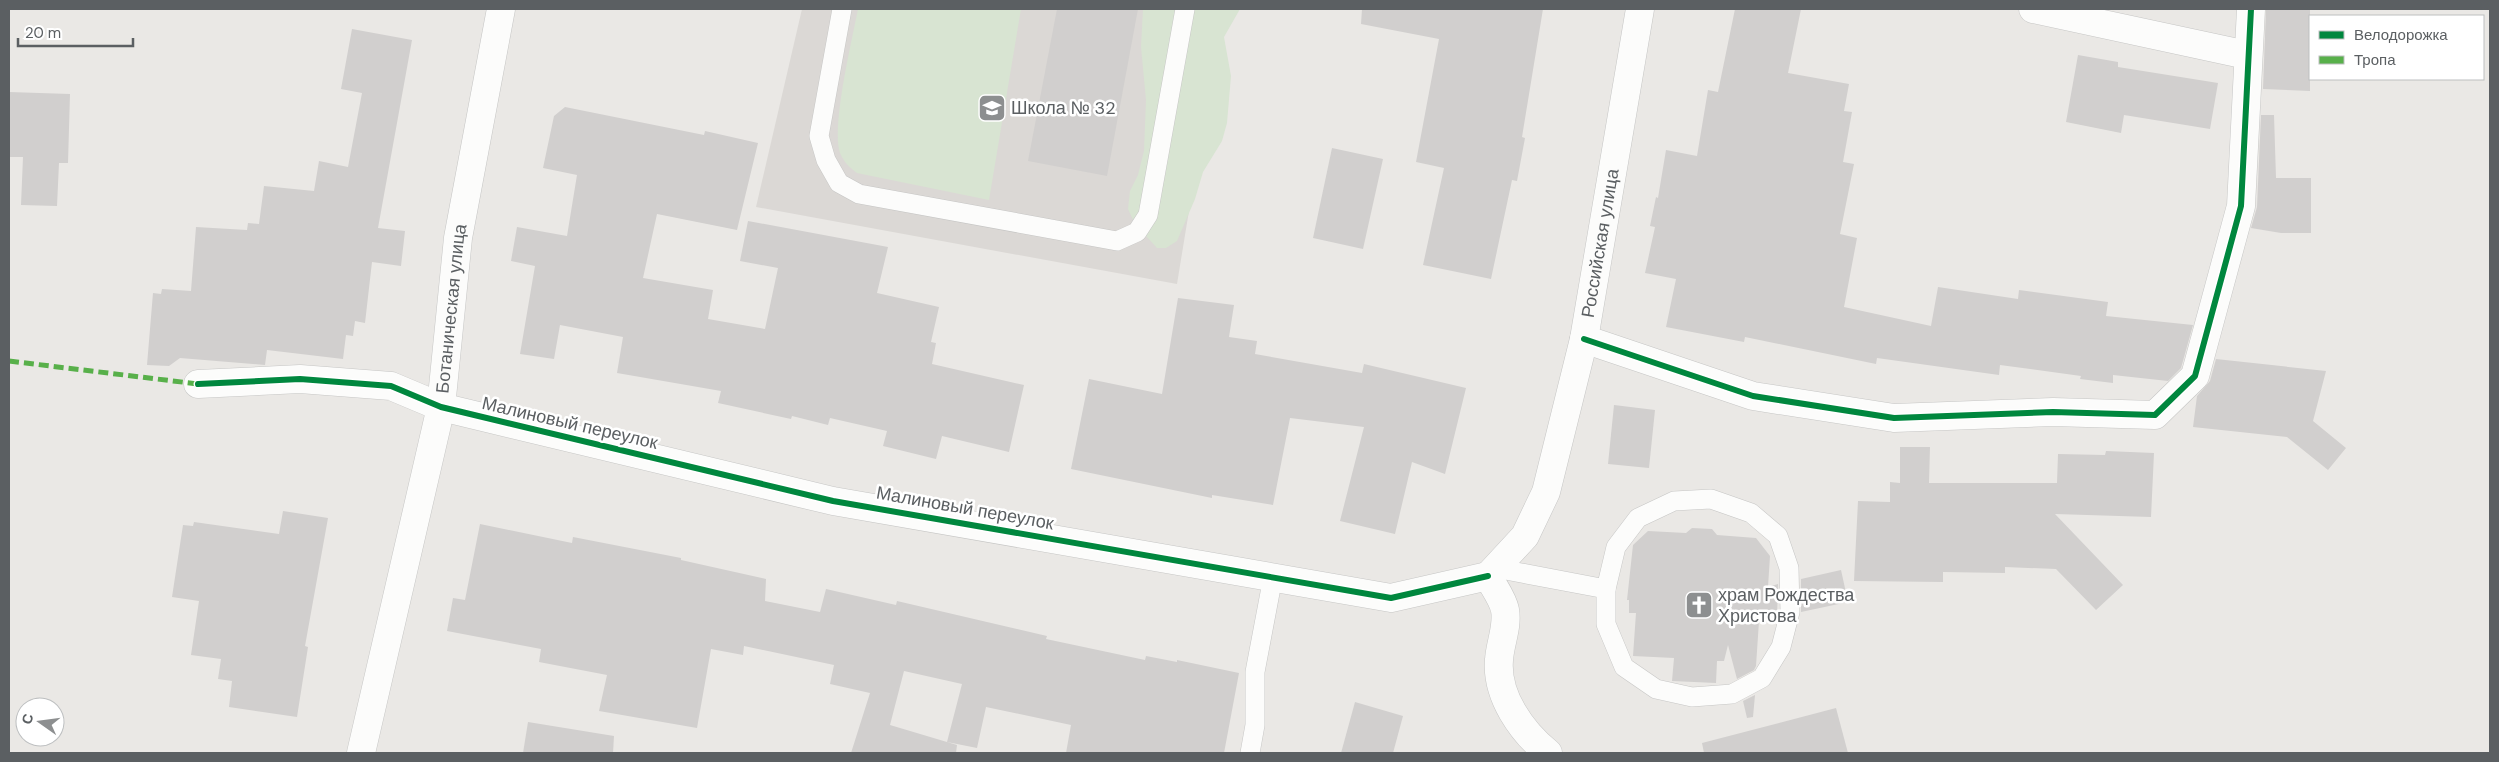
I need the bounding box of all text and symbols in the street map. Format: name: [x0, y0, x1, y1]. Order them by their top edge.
scale bar: [18, 15, 132, 47]
legend: [2309, 15, 2484, 80]
text: 20 m: [25, 23, 61, 43]
text: Велодорожка: [2354, 25, 2448, 45]
text: Тропа: [2354, 50, 2396, 70]
school or university icon: Школа № 32: [977, 93, 1007, 123]
place label: Школа № 32: [1011, 96, 1116, 120]
street label: Российская улица: [1576, 166, 1625, 320]
street label: Ботаническая улица: [430, 221, 473, 395]
street label: Малиновый переулок: [480, 391, 660, 455]
street label: Малиновый переулок: [874, 481, 1056, 535]
place label: храм Рождества Христова: [1718, 583, 1855, 628]
church icon: храм Рождества Христова: [1684, 590, 1714, 620]
north arrow: [15, 697, 65, 747]
text: С: [17, 712, 37, 726]

